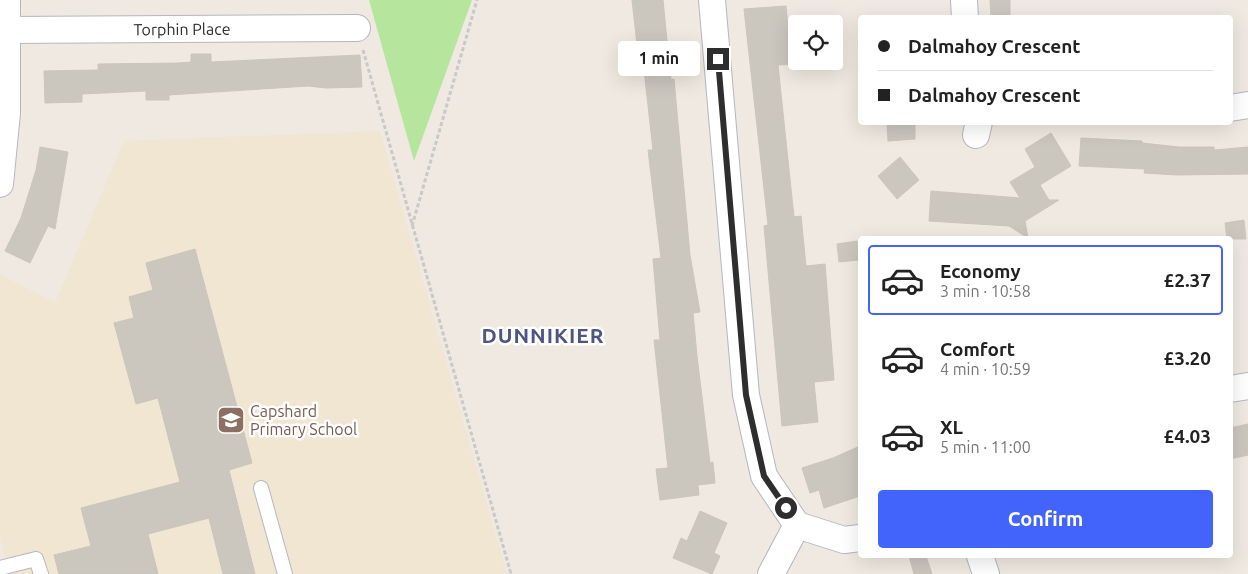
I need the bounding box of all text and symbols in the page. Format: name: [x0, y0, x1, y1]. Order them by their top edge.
map controls: [788, 15, 843, 70]
button: locate: [788, 15, 843, 70]
street label: Torphin Place: [133, 20, 231, 38]
text: Dalmahoy Crescent: [908, 35, 1080, 57]
callout: 1 min: [618, 42, 700, 76]
route end: [707, 48, 729, 70]
text: 1 min: [639, 49, 679, 67]
text: Dalmahoy Crescent: [908, 84, 1080, 106]
icon: car: [880, 258, 925, 303]
text: Economy: [940, 260, 1021, 282]
text: £2.37: [1163, 269, 1211, 291]
text: 3 min · 10:58: [940, 282, 1031, 300]
district label: DUNNIKIER: [481, 323, 605, 347]
icon: car: [880, 336, 925, 381]
text: Comfort: [940, 338, 1015, 360]
text: £3.20: [1163, 347, 1211, 369]
text: 4 min · 10:59: [940, 360, 1031, 378]
place label: Capshard Primary School: [250, 402, 357, 438]
school or university icon: Capshard Primary School: [216, 405, 246, 435]
icon: car: [880, 414, 925, 459]
text: XL: [940, 416, 963, 438]
text: £4.03: [1163, 425, 1211, 447]
text: 5 min · 11:00: [940, 438, 1031, 456]
button: Confirm: [878, 490, 1213, 548]
route start: [775, 497, 797, 519]

